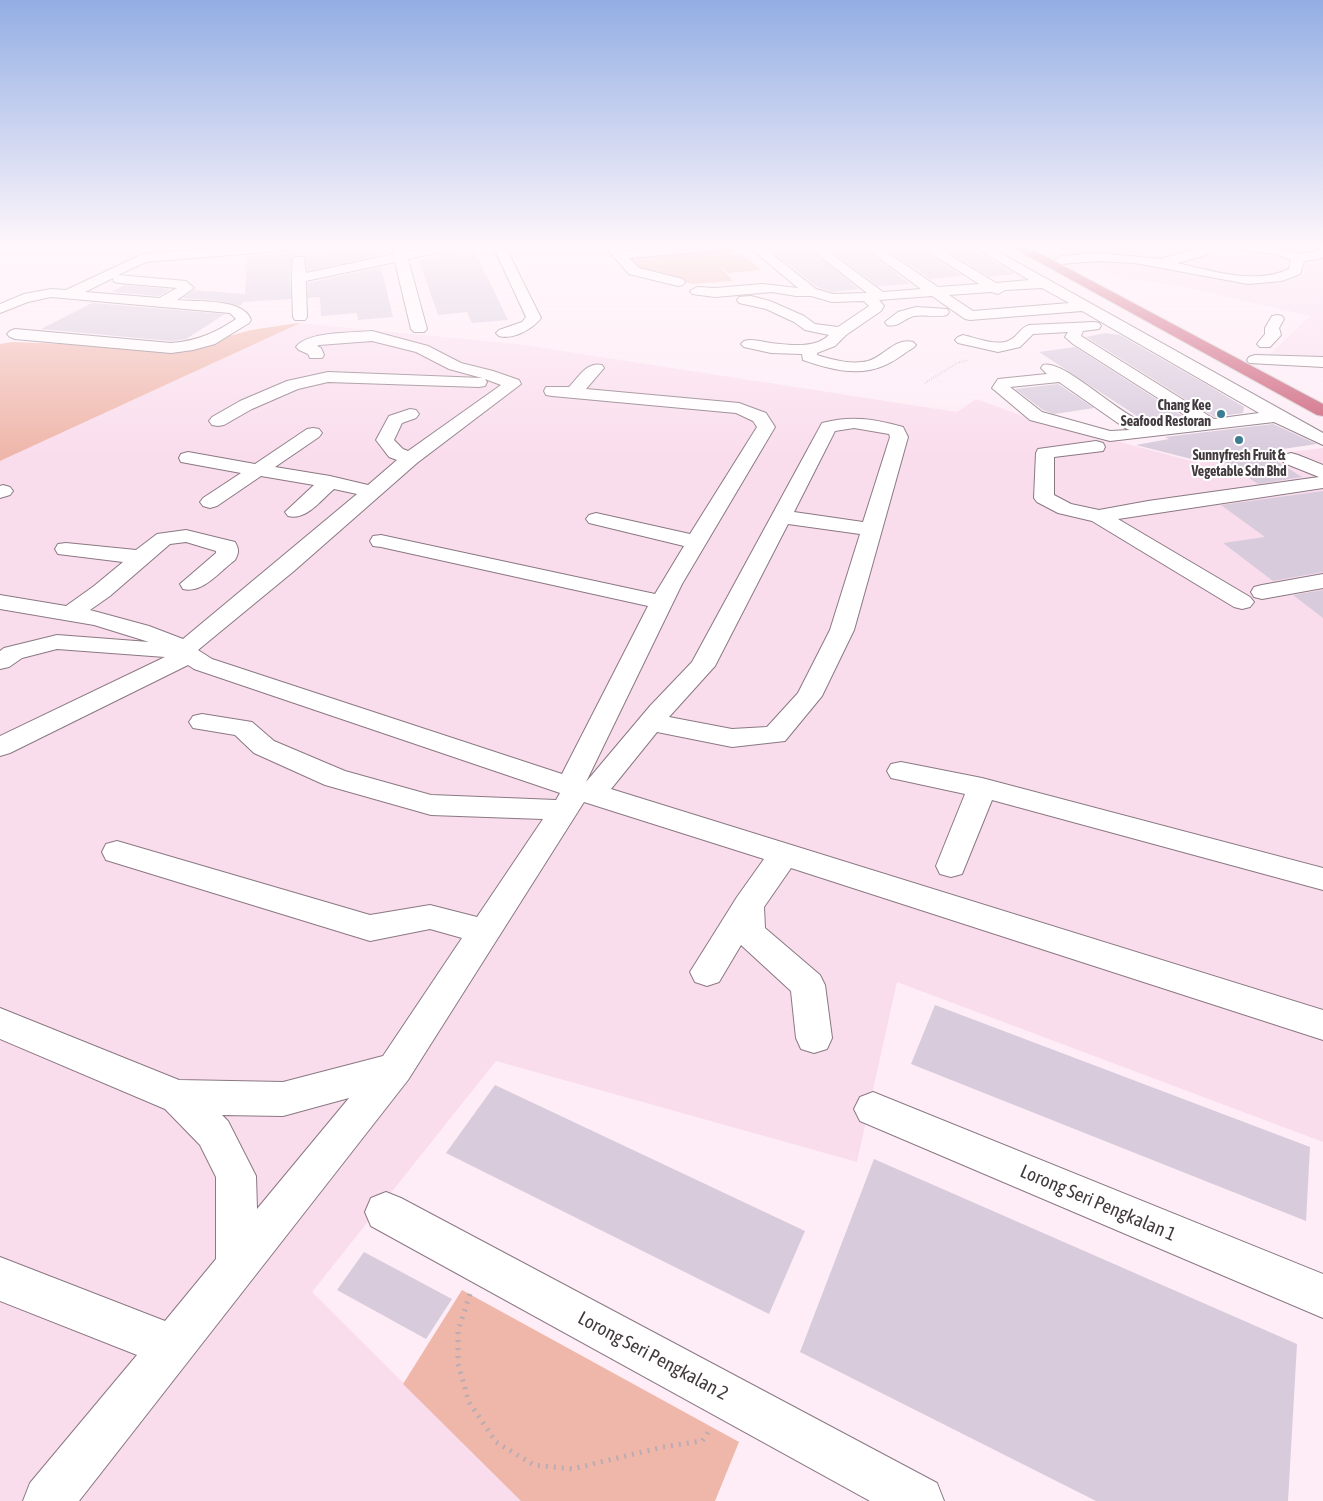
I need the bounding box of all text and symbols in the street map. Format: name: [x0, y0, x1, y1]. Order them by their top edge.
place label: Chang Kee Seafood Restoran: [1121, 398, 1211, 431]
marker: Chang Kee Seafood Restoran: [1215, 408, 1227, 420]
marker: Sunnyfresh Fruit & Vegetable Sdn Bhd: [1233, 434, 1245, 446]
place label: Sunnyfresh Fruit & Vegetable Sdn Bhd: [1191, 448, 1287, 481]
street label: Lorong Seri Pengkalan 1: [1017, 1160, 1179, 1246]
street label: Lorong Seri Pengkalan 2: [574, 1307, 732, 1405]

